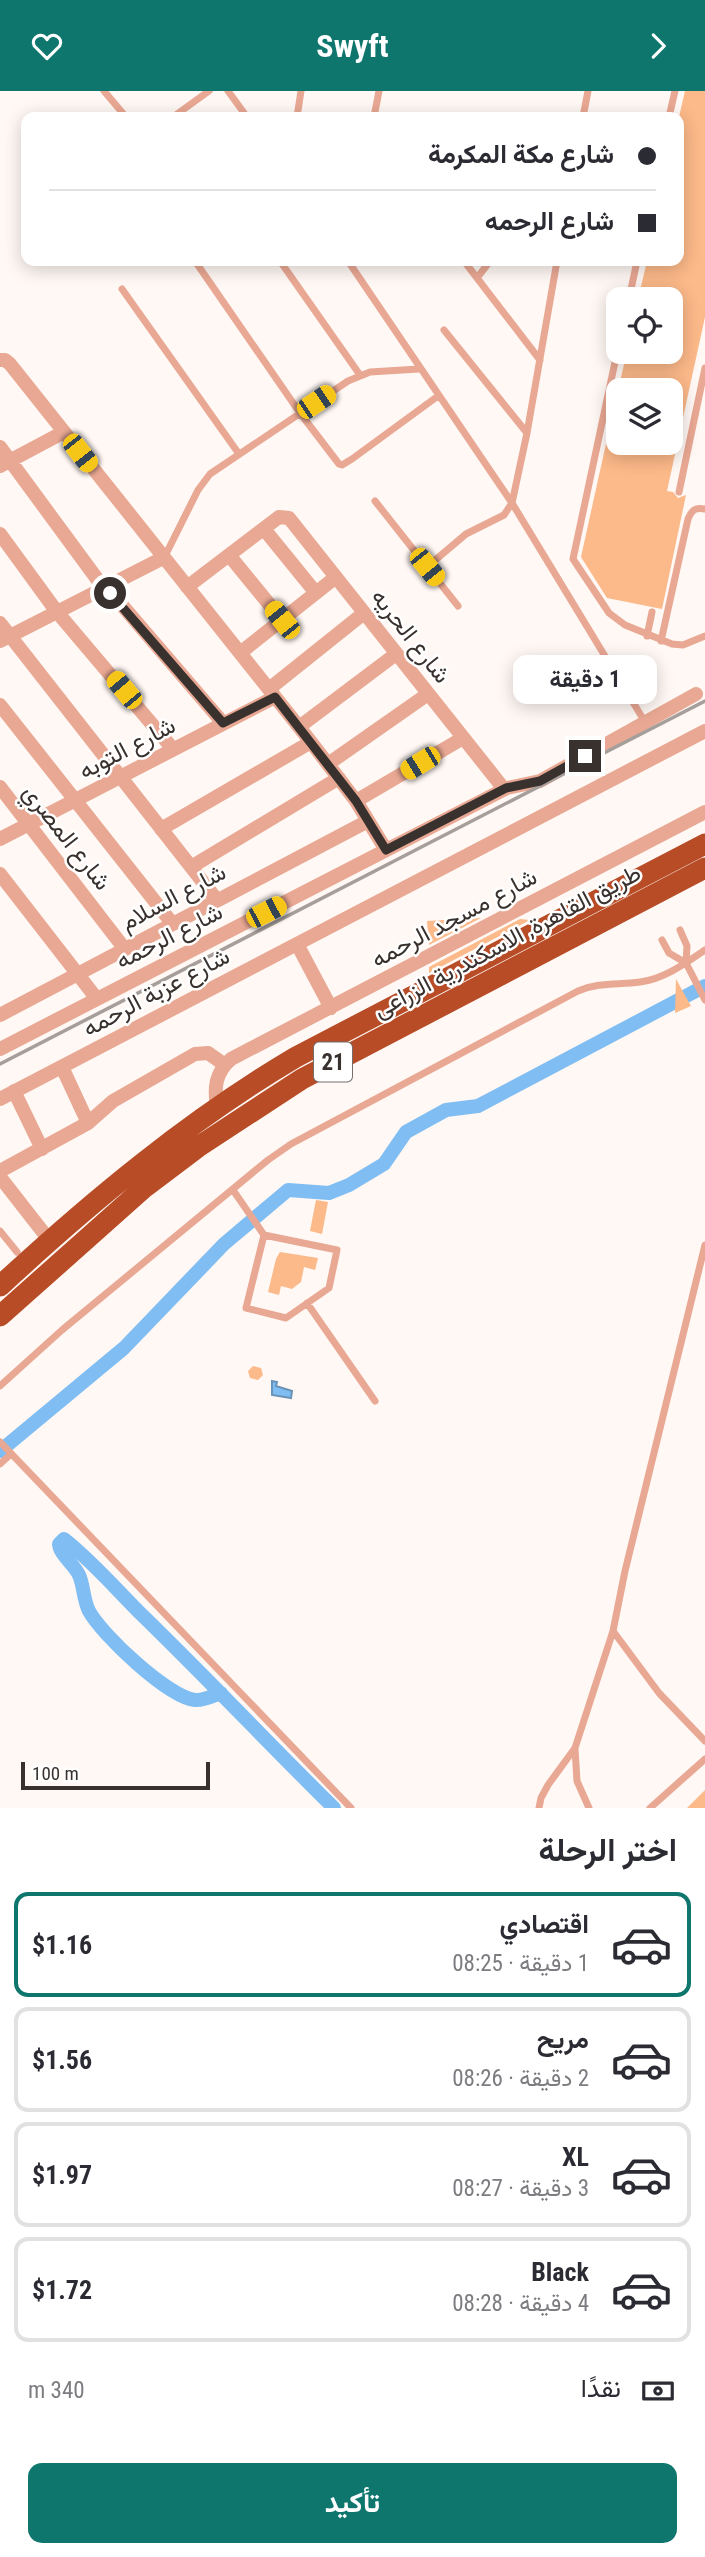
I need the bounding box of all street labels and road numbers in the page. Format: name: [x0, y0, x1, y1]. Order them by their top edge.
street label: شارع الحريه: [364, 583, 456, 690]
street label: شارع التوبه: [74, 711, 181, 787]
street label: شارع المصري: [13, 778, 117, 899]
street label: شارع السلام: [116, 858, 231, 938]
street label: طريق القاهرة, الاسكندرية الزراعى: [368, 858, 646, 1024]
street label: شارع مسجد الرحمه: [366, 863, 543, 975]
street label: شارع الرحمه: [111, 897, 228, 977]
street label: شارع عزبة الرحمه: [78, 942, 235, 1044]
road number: 21: [314, 1043, 352, 1081]

